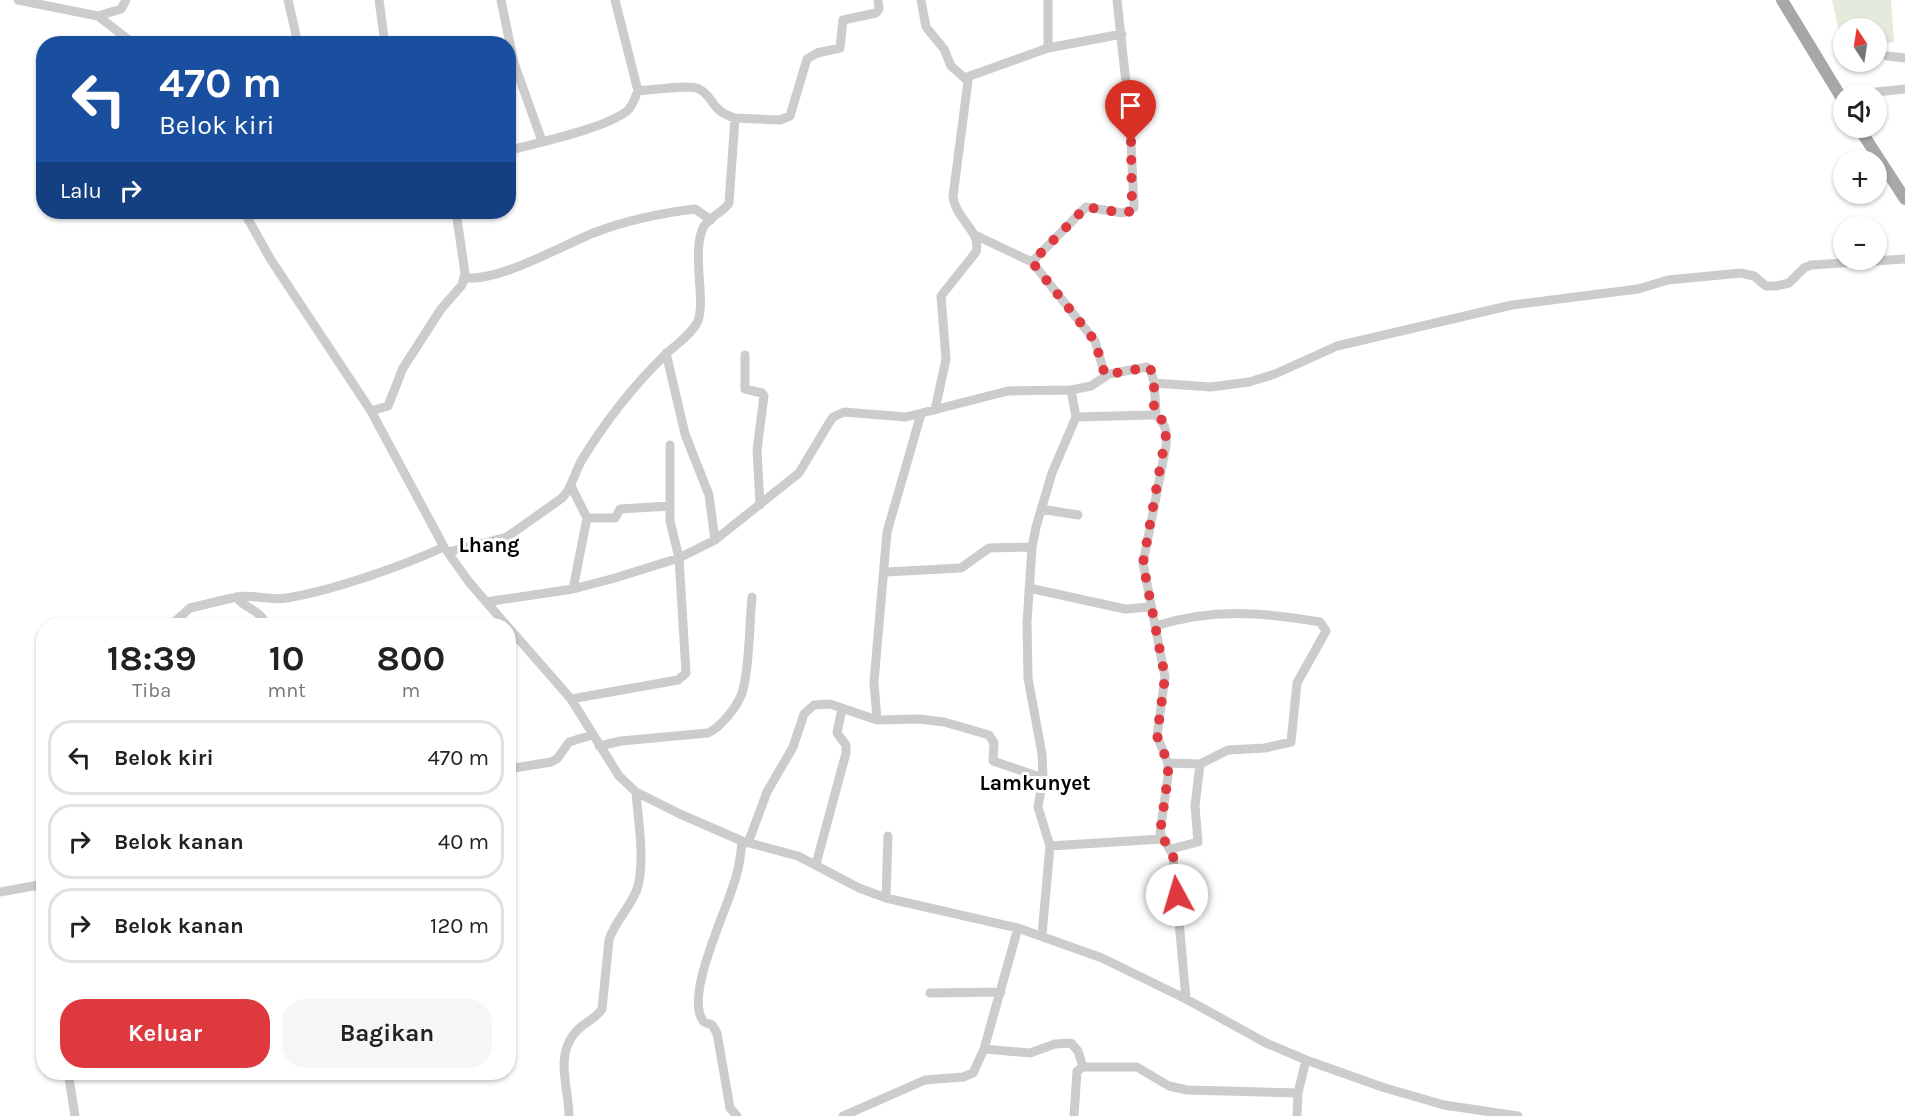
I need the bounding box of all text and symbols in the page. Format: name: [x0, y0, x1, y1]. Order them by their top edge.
north arrow: [1833, 18, 1887, 72]
map controls: [1833, 18, 1887, 270]
text: 470 m: [159, 58, 282, 108]
icon: left: [60, 60, 138, 138]
pin: [1105, 80, 1156, 142]
button: sound: [1833, 84, 1887, 138]
icon: arrive: [1114, 89, 1147, 122]
text: Belok kiri: [159, 109, 275, 141]
button: +: [1833, 150, 1887, 204]
icon: right: [114, 174, 147, 207]
text: Lalu: [60, 178, 102, 204]
button: −: [1833, 216, 1887, 270]
district label: Lhang: [458, 533, 520, 557]
text: 18:39: [107, 637, 197, 679]
text: 10: [269, 637, 304, 679]
text: 800: [377, 637, 445, 679]
text: Tiba: [132, 679, 171, 702]
text: mnt: [268, 679, 306, 702]
text: m: [402, 679, 420, 702]
icon: left: [63, 741, 96, 774]
text: Belok kiri: [114, 745, 214, 771]
text: 470 m: [428, 745, 489, 771]
district label: Lamkunyet: [979, 771, 1091, 795]
icon: right: [63, 825, 96, 858]
text: Belok kanan: [114, 829, 244, 855]
text: 40 m: [438, 829, 489, 855]
position arrow: [1145, 863, 1209, 927]
icon: right: [63, 909, 96, 942]
text: Belok kanan: [114, 913, 244, 939]
text: 120 m: [430, 913, 489, 939]
button: Keluar: [60, 999, 270, 1068]
button: Bagikan: [282, 999, 492, 1068]

